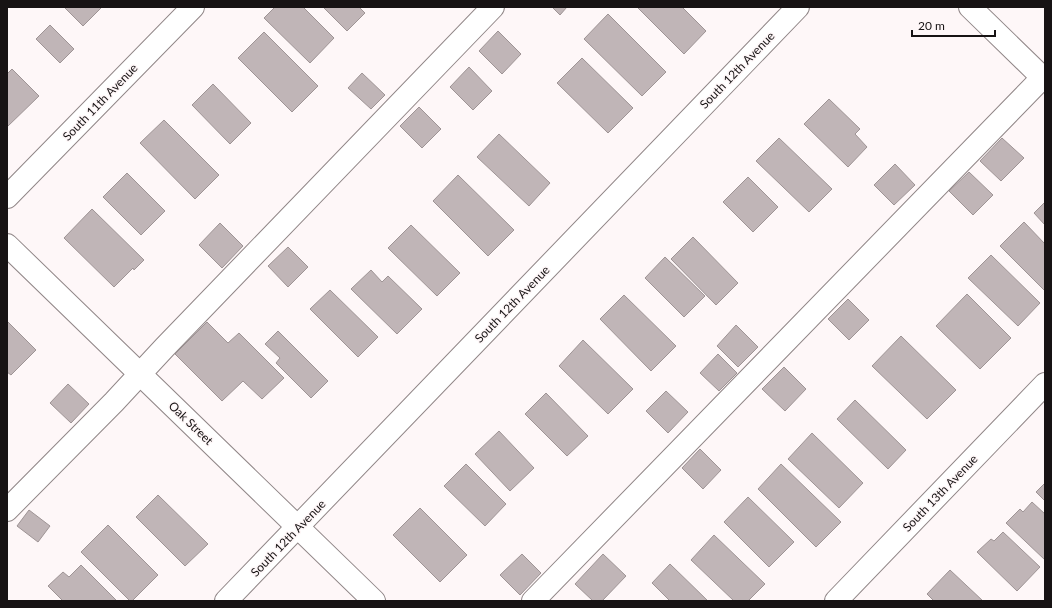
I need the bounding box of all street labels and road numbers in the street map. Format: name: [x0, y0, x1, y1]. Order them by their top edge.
street label: South 12th Avenue: [696, 28, 778, 112]
street label: South 11th Avenue: [59, 60, 141, 144]
street label: South 12th Avenue: [471, 262, 553, 346]
street label: Oak Street: [166, 398, 217, 448]
street label: South 13th Avenue: [899, 451, 981, 535]
street label: South 12th Avenue: [247, 496, 329, 580]

